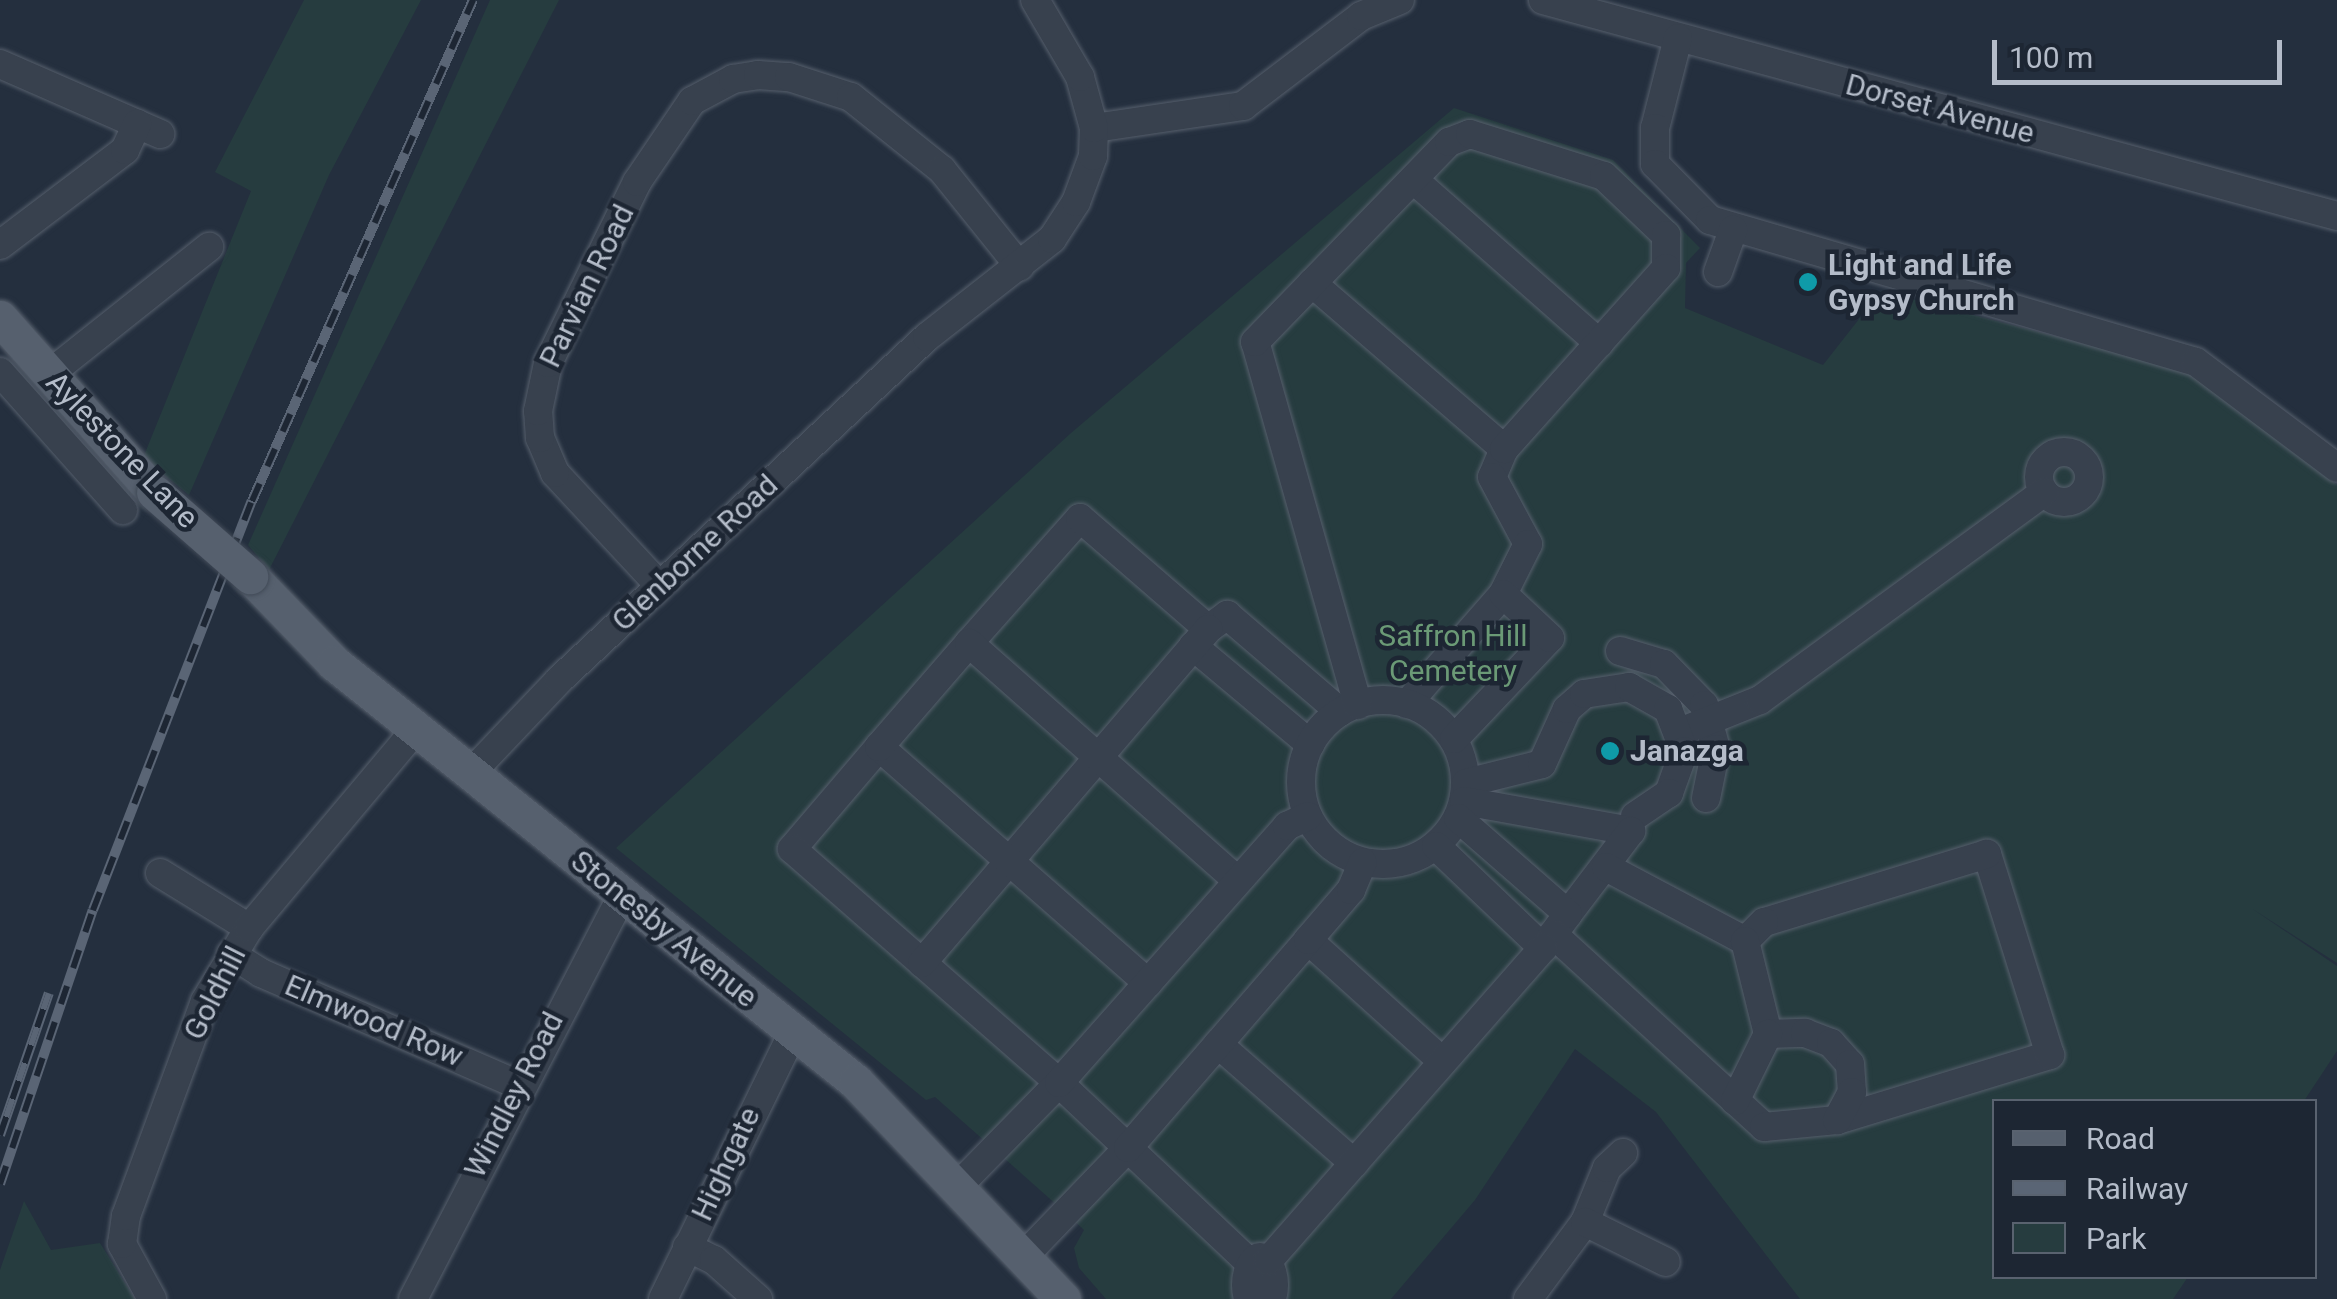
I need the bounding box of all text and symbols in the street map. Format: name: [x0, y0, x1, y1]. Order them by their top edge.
scale bar: [1997, 20, 2287, 82]
text: 100 m: [2009, 40, 2093, 75]
street label: Dorset Avenue: [1842, 67, 2038, 151]
street label: Parvian Road: [532, 199, 642, 373]
place label: Light and Life Gypsy Church: [1828, 247, 2015, 318]
marker: Light and Life Gypsy Church: [1797, 271, 1819, 293]
street label: Aylestone Lane: [38, 364, 206, 536]
street label: Glenborne Road: [605, 467, 785, 639]
park label: Saffron Hill Cemetery: [1378, 618, 1528, 688]
place label: Janazga: [1630, 733, 1744, 769]
marker: Janazga: [1599, 740, 1621, 762]
street label: Stonesby Avenue: [564, 843, 764, 1015]
street label: Goldhill: [176, 940, 254, 1046]
street label: Elmwood Row: [280, 967, 468, 1075]
street label: Windley Road: [457, 1006, 571, 1184]
legend: [1992, 1099, 2317, 1279]
street label: Highgate: [684, 1102, 768, 1226]
text: Road: [2086, 1121, 2155, 1156]
text: Railway: [2086, 1171, 2188, 1206]
text: Park: [2086, 1221, 2146, 1256]

